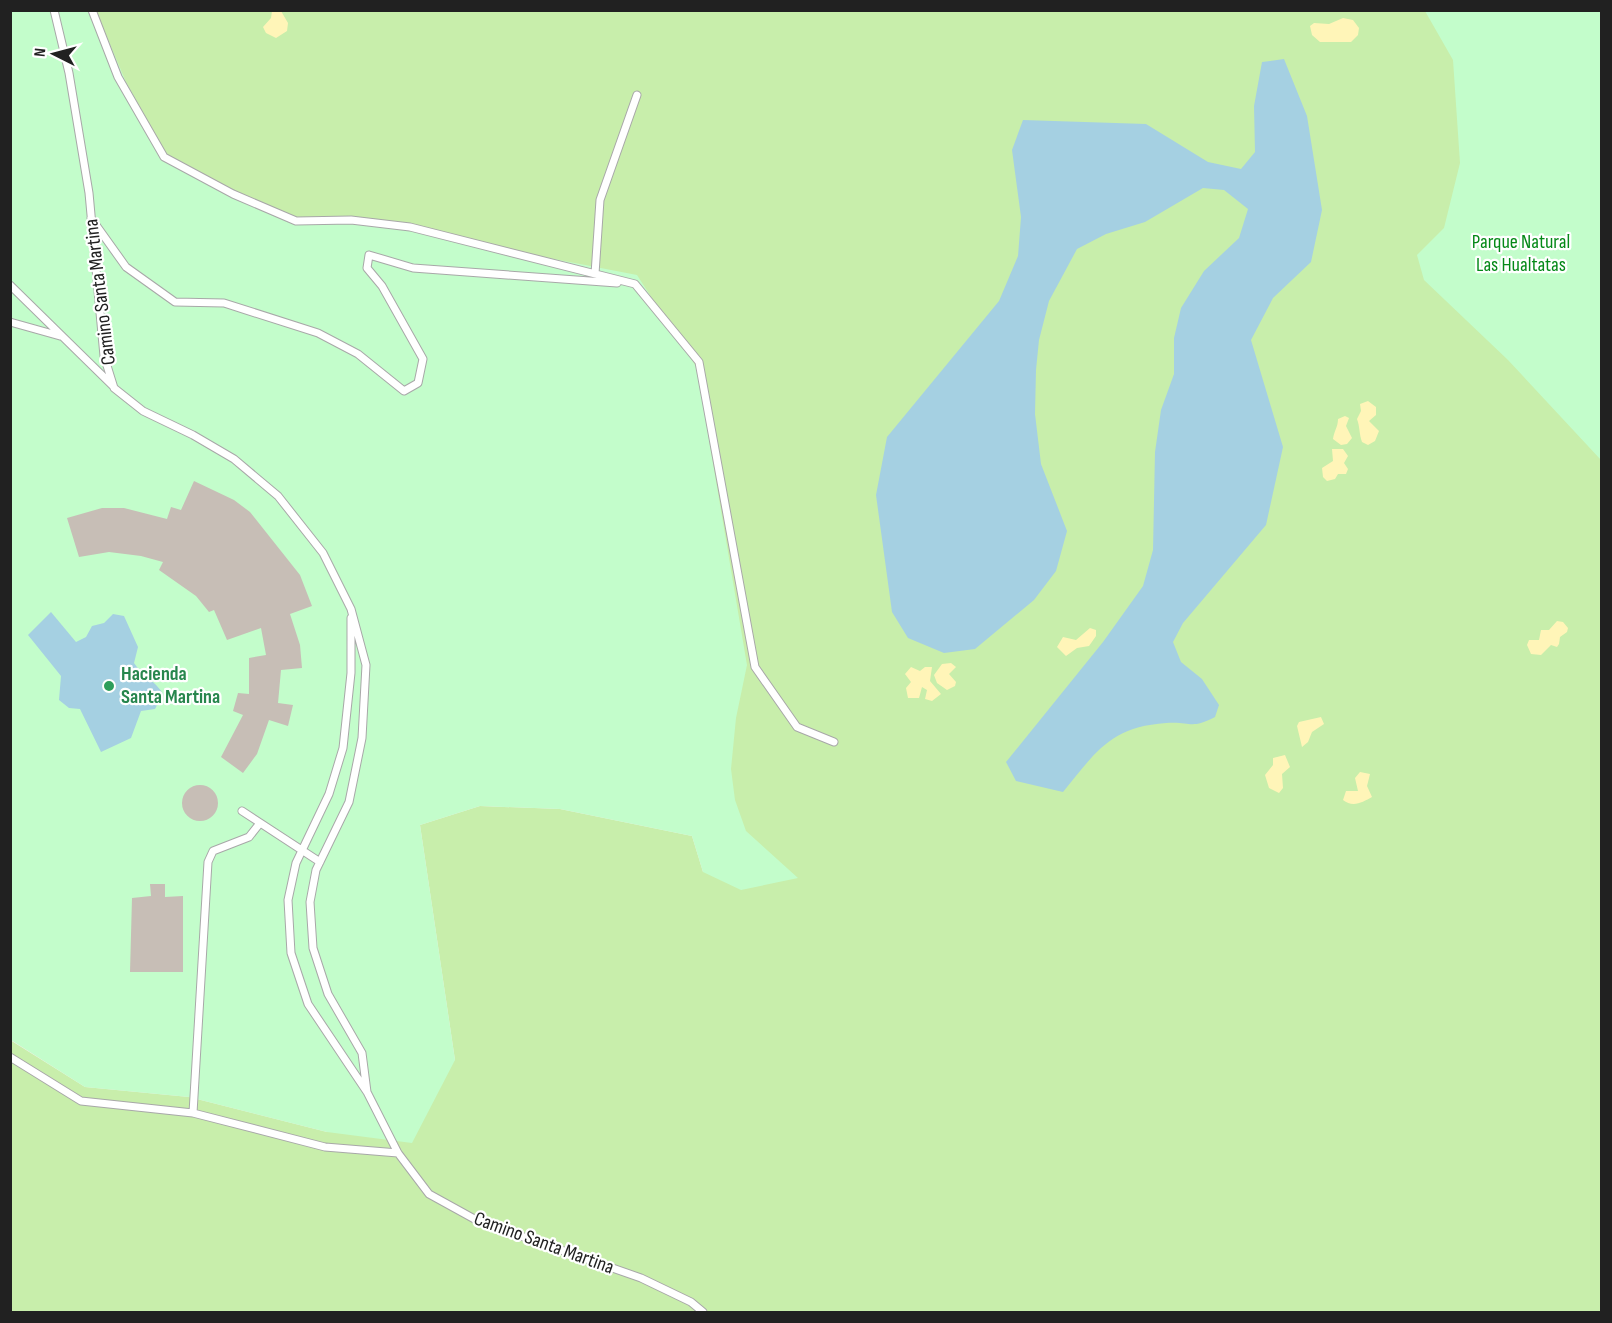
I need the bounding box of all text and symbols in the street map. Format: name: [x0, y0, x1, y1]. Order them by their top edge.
north arrow: [24, 24, 84, 84]
text: N: [31, 47, 50, 58]
street label: Camino Santa Martina: [79, 218, 121, 366]
park label: Parque Natural Las Hualtatas: [1472, 230, 1570, 277]
place label: Hacienda Santa Martina: [121, 662, 220, 709]
marker: Hacienda Santa Martina: [102, 679, 116, 693]
street label: Camino Santa Martina: [471, 1207, 617, 1279]

